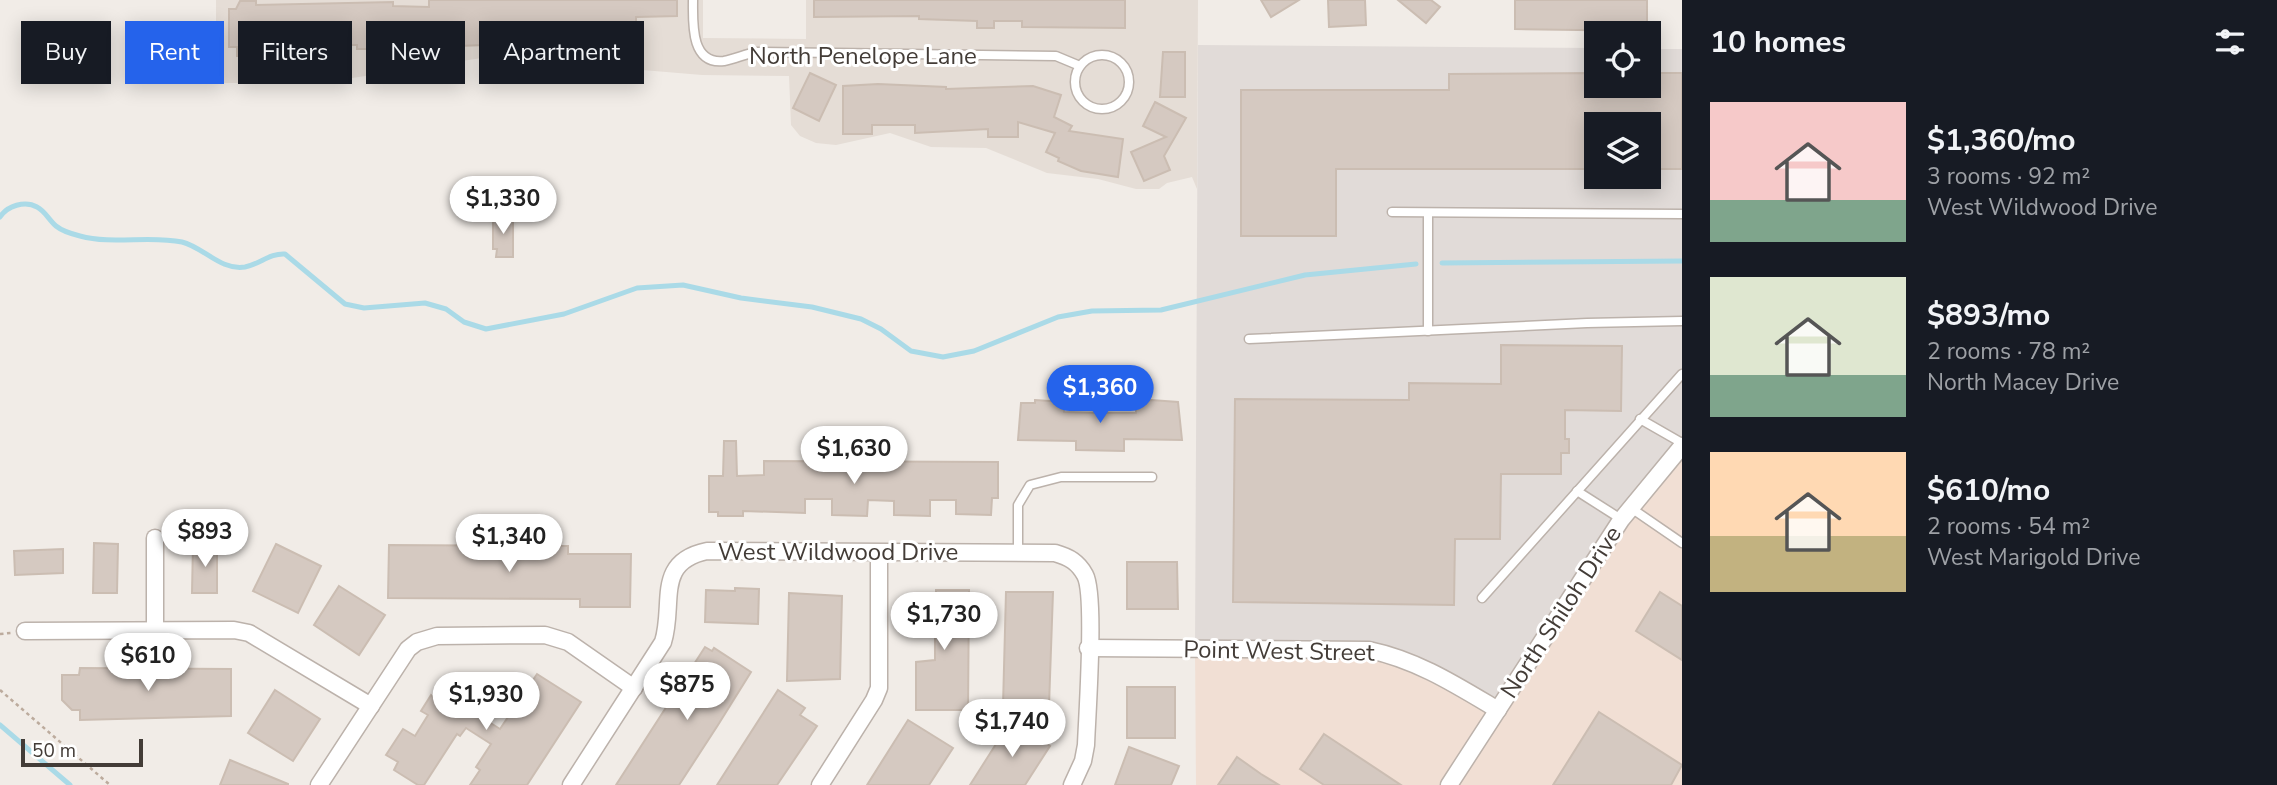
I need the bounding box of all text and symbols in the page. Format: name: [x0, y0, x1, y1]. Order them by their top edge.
chip: Buy: [21, 21, 111, 84]
chip: Rent: [125, 21, 224, 84]
chip: Filters: [238, 21, 352, 84]
chip: New: [366, 21, 465, 84]
chip: Apartment: [479, 21, 644, 84]
map controls: [1584, 21, 1661, 189]
button: locate: [1584, 21, 1661, 98]
text: 10 homes: [1710, 22, 1846, 63]
icon: filters: [2211, 23, 2249, 61]
street label: North Penelope Lane: [749, 40, 977, 72]
button: layers: [1584, 112, 1661, 189]
text: $1,360/mo: [1927, 120, 2076, 161]
icon: home: [1766, 130, 1850, 214]
text: 3 rooms · 92 m²: [1927, 161, 2090, 192]
pin: $1,330: [446, 176, 560, 236]
text: $1,330: [466, 183, 540, 214]
text: West Wildwood Drive: [1927, 192, 2158, 223]
text: $893/mo: [1927, 295, 2050, 336]
icon: home: [1766, 305, 1850, 389]
text: 2 rooms · 78 m²: [1927, 336, 2090, 367]
pin: $1,360: [1043, 366, 1157, 425]
text: North Macey Drive: [1927, 367, 2119, 398]
text: $1,360: [1063, 372, 1137, 403]
pin: $1,630: [797, 426, 911, 486]
text: $1,630: [817, 433, 891, 464]
text: $610/mo: [1927, 470, 2050, 511]
icon: home: [1766, 480, 1850, 564]
pin: $893: [164, 510, 246, 569]
text: 2 rooms · 54 m²: [1927, 511, 2090, 542]
pin: $1,340: [452, 514, 566, 574]
text: $893: [177, 516, 233, 547]
street label: North Shiloh Drive: [1493, 520, 1629, 704]
text: $1,340: [472, 521, 546, 552]
street label: West Wildwood Drive: [718, 536, 958, 568]
text: West Marigold Drive: [1927, 542, 2140, 573]
pin: $1,730: [887, 592, 1001, 652]
text: $1,730: [907, 599, 981, 630]
street label: Point West Street: [1183, 633, 1375, 669]
pin: $610: [107, 634, 189, 693]
text: $610: [120, 640, 176, 671]
pin: $875: [646, 662, 728, 722]
text: $875: [659, 669, 715, 700]
pin: $1,930: [429, 672, 543, 732]
text: $1,930: [449, 679, 523, 710]
pin: $1,740: [955, 700, 1069, 759]
text: $1,740: [975, 706, 1049, 737]
scale bar: [21, 736, 144, 768]
text: 50 m: [32, 738, 76, 764]

